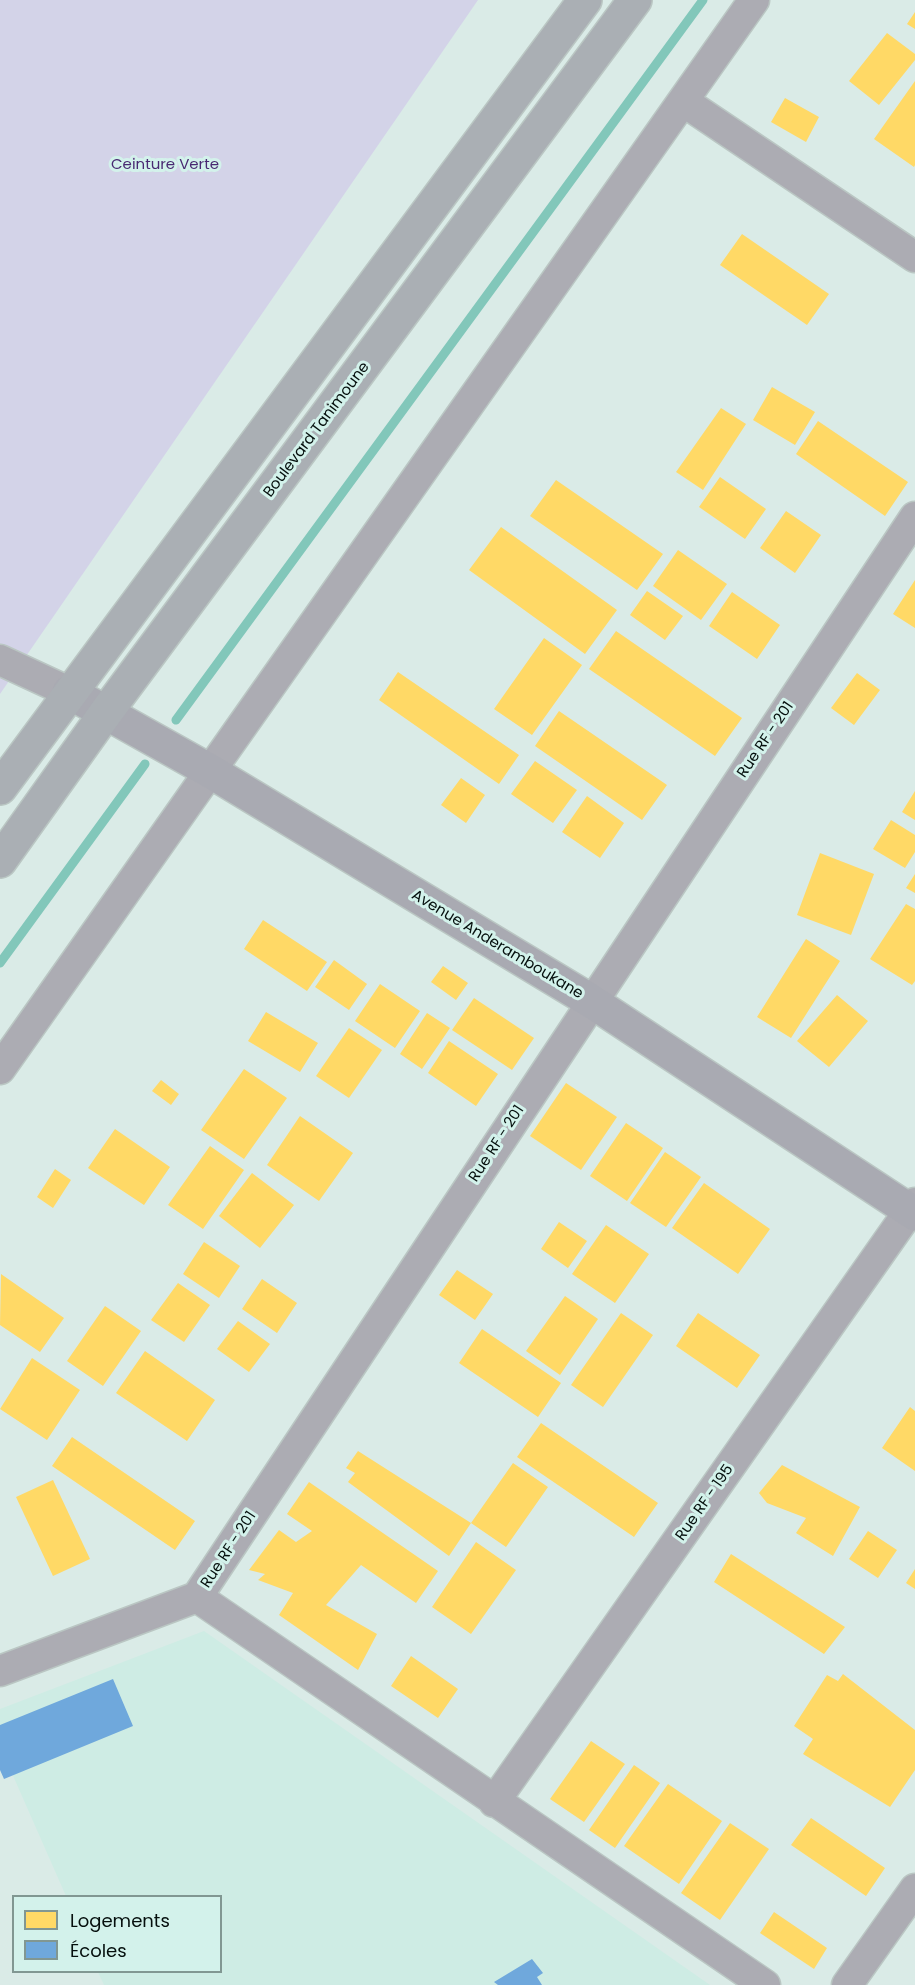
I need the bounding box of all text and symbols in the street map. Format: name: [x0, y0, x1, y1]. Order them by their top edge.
park label: Ceinture Verte: [111, 156, 219, 174]
street label: Boulevard Tanimoune: [260, 359, 374, 501]
street label: Rue RF - 201: [734, 699, 798, 781]
street label: Avenue Anderamboukane: [408, 887, 586, 1003]
street label: Rue RF - 201: [466, 1102, 528, 1186]
street label: Rue RF - 195: [672, 1462, 738, 1544]
street label: Rue RF - 201: [198, 1508, 260, 1592]
legend: [12, 1895, 222, 1973]
text: Logements: [70, 1908, 170, 1933]
text: Écoles: [70, 1938, 127, 1963]

